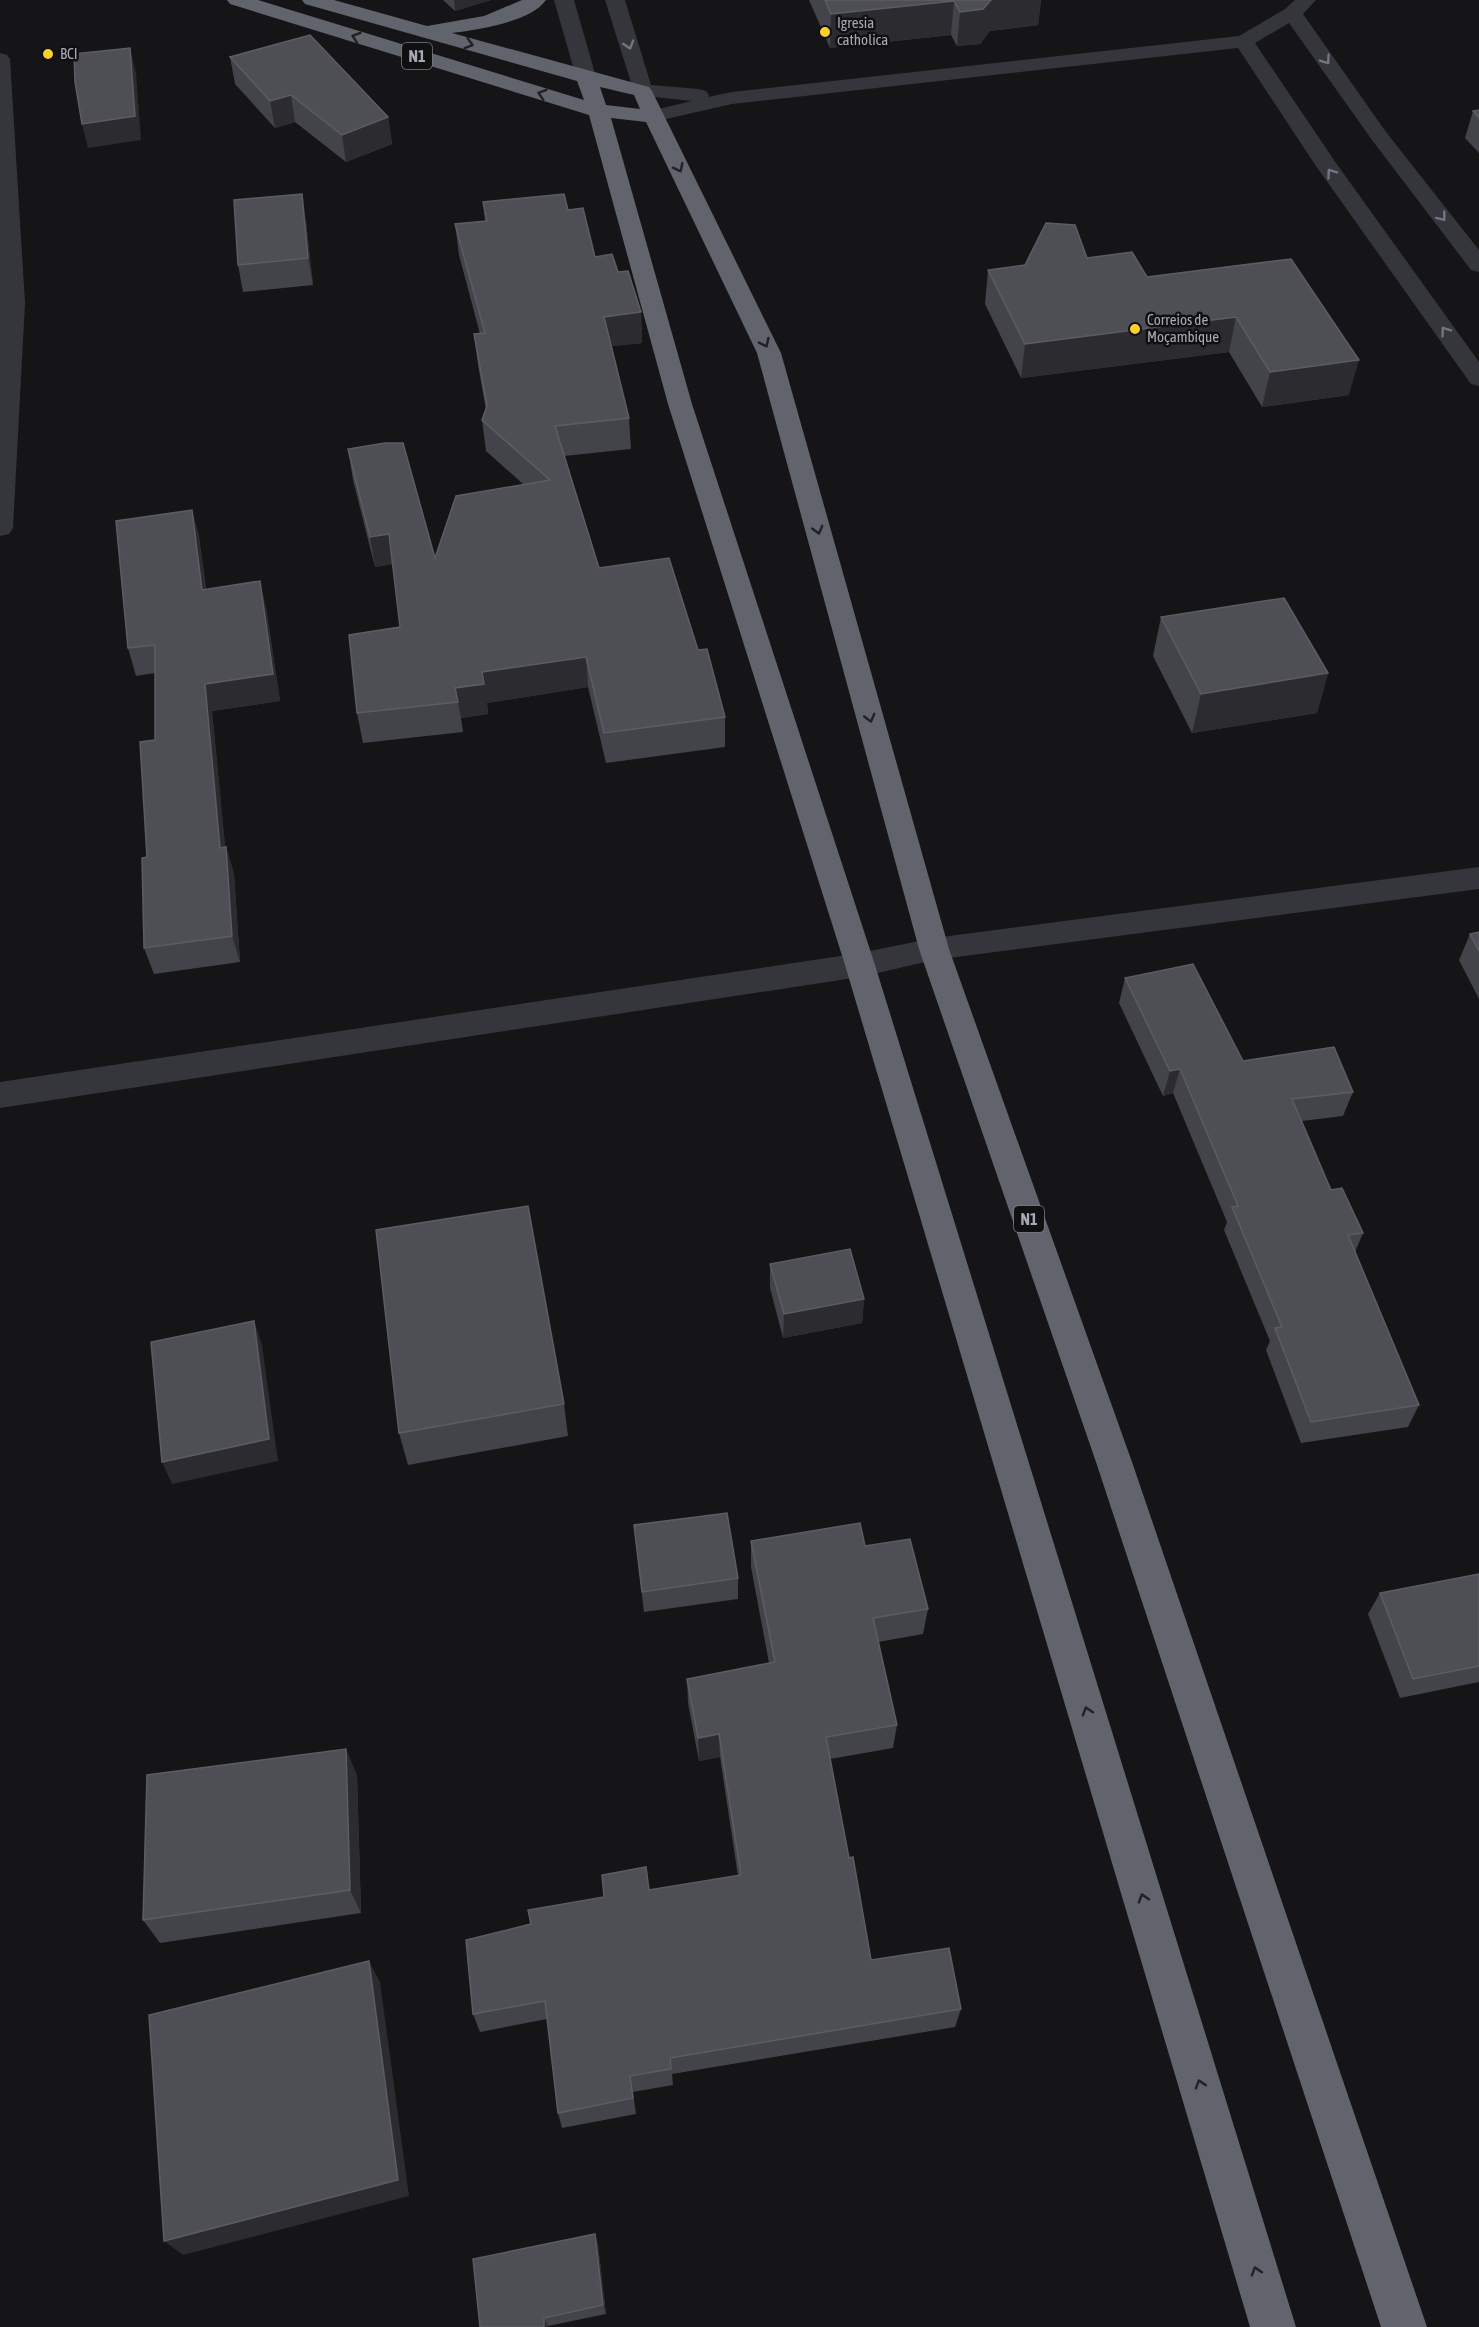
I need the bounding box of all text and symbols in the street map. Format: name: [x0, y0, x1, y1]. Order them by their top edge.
place label: Igresia catholica: [837, 14, 888, 48]
marker: Igresia catholica: [818, 25, 832, 39]
one-way arrow: [351, 32, 362, 44]
one-way arrow: [463, 37, 474, 49]
one-way arrow: [622, 39, 634, 50]
road number: N1: [402, 43, 432, 69]
place label: BCI: [60, 45, 78, 62]
marker: BCI: [41, 47, 55, 61]
one-way arrow: [1318, 54, 1329, 65]
one-way arrow: [537, 89, 548, 101]
one-way arrow: [672, 162, 683, 172]
one-way arrow: [1328, 168, 1339, 179]
one-way arrow: [1435, 210, 1446, 221]
place label: Correios de Moçambique: [1147, 311, 1219, 345]
marker: Correios de Moçambique: [1128, 322, 1142, 336]
one-way arrow: [1441, 327, 1452, 338]
one-way arrow: [757, 337, 769, 348]
one-way arrow: [811, 525, 824, 535]
one-way arrow: [863, 712, 875, 723]
road number: N1: [1014, 1206, 1044, 1232]
one-way arrow: [1081, 1706, 1094, 1717]
one-way arrow: [1138, 1893, 1150, 1904]
one-way arrow: [1195, 2079, 1207, 2090]
one-way arrow: [1251, 2266, 1263, 2277]

